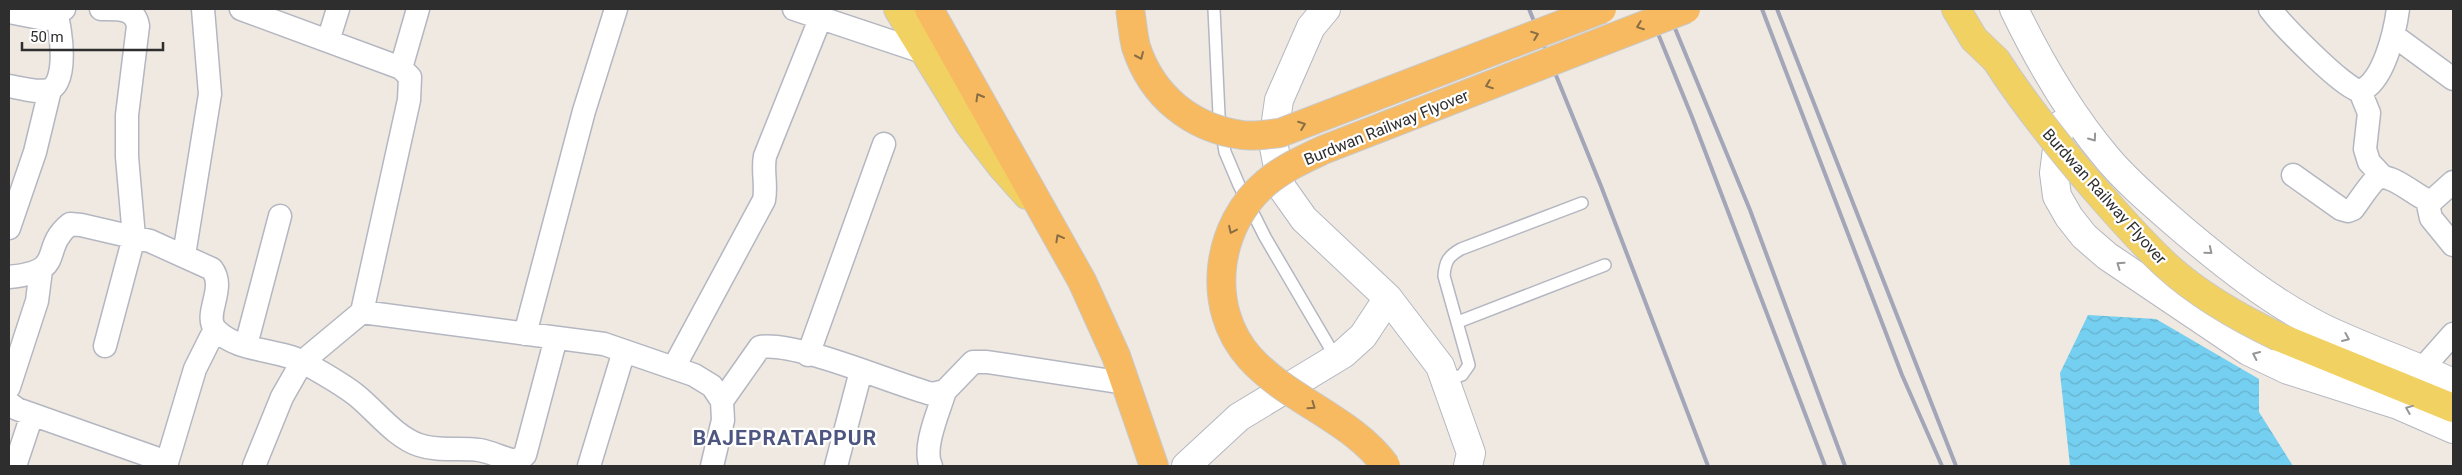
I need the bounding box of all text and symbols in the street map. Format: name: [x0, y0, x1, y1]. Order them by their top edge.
scale bar: [22, 20, 164, 52]
one-way arrow: [1637, 21, 1645, 31]
text: 50 m: [30, 28, 64, 46]
one-way arrow: [1530, 30, 1539, 41]
one-way arrow: [1134, 51, 1145, 60]
one-way arrow: [1485, 79, 1494, 89]
street label: Burdwan Railway Flyover: [1301, 85, 1472, 169]
one-way arrow: [975, 93, 985, 102]
one-way arrow: [1297, 120, 1305, 130]
street label: Burdwan Railway Flyover: [2039, 125, 2171, 268]
one-way arrow: [2087, 132, 2096, 142]
one-way arrow: [1228, 225, 1238, 234]
one-way arrow: [1055, 235, 1065, 244]
one-way arrow: [2203, 246, 2212, 254]
one-way arrow: [2116, 262, 2126, 271]
one-way arrow: [2341, 331, 2350, 342]
one-way arrow: [2252, 350, 2261, 361]
one-way arrow: [1306, 400, 1315, 408]
one-way arrow: [2405, 405, 2413, 415]
district label: BAJEPRATAPPUR: [693, 426, 877, 450]

